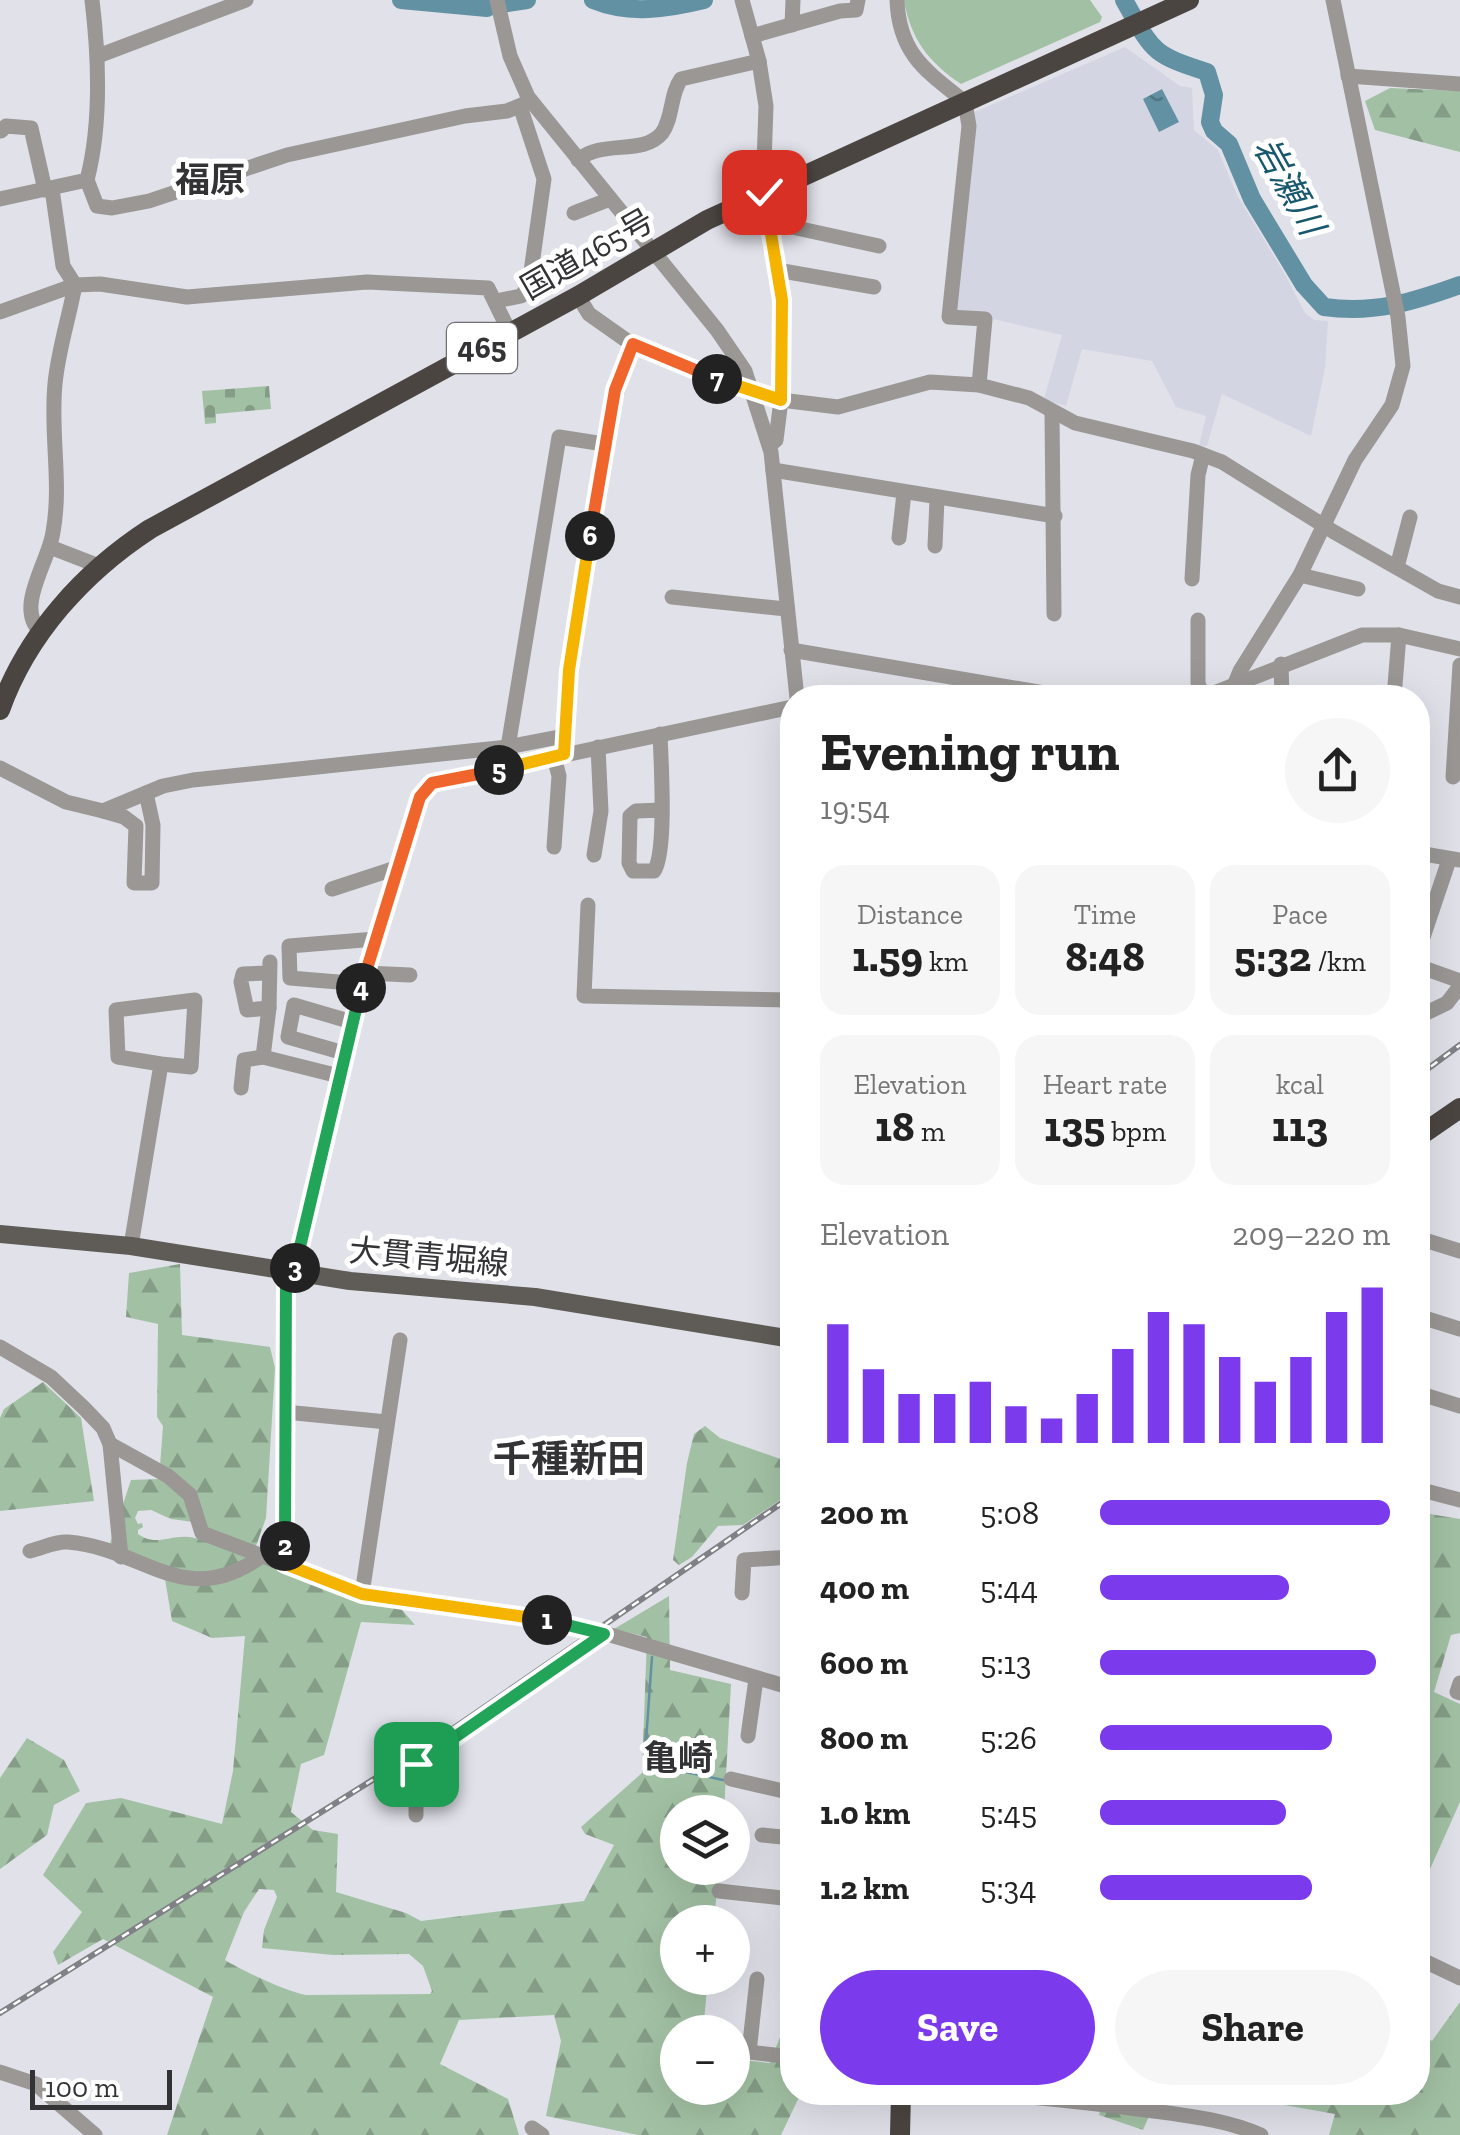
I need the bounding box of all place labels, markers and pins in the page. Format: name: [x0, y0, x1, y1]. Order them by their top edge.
pin: [722, 150, 807, 235]
pin: 7: [692, 354, 742, 404]
pin: 6: [565, 511, 615, 561]
pin: 5: [474, 745, 524, 795]
pin: 4: [336, 963, 386, 1013]
pin: 3: [270, 1243, 320, 1293]
pin: 2: [260, 1521, 310, 1571]
pin: 1: [522, 1595, 572, 1645]
pin: [374, 1722, 459, 1807]

